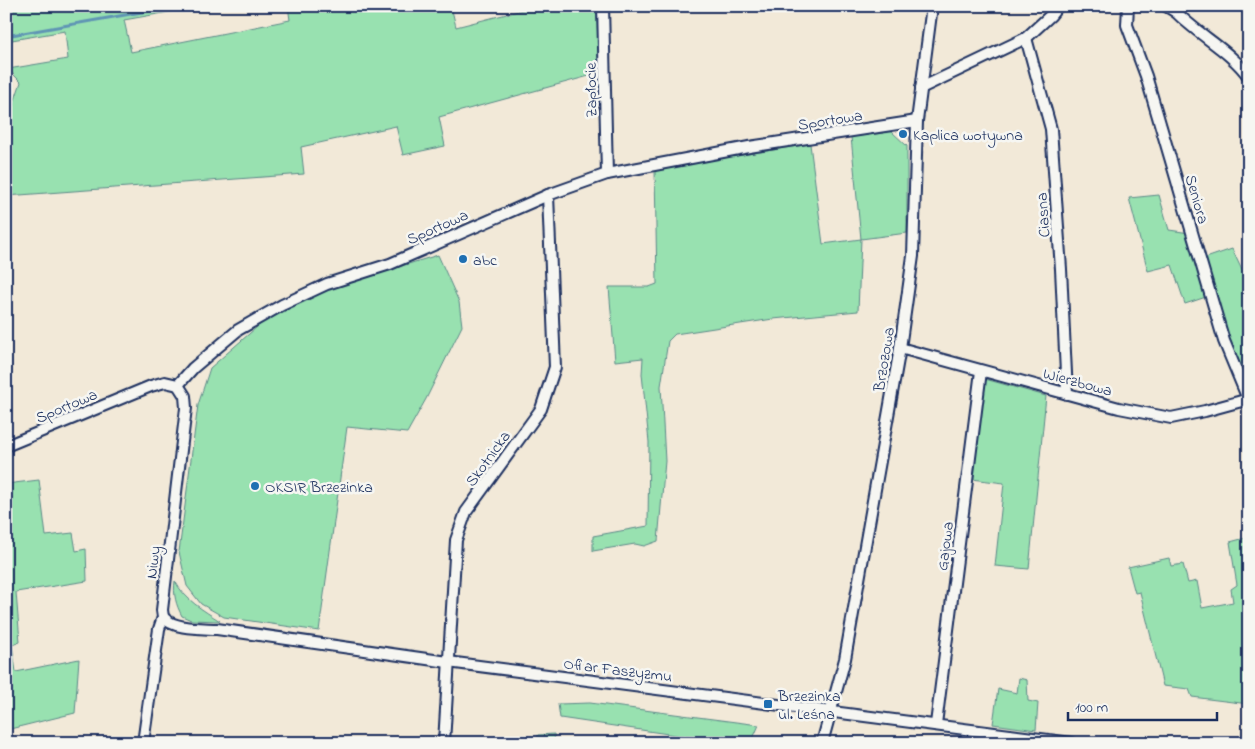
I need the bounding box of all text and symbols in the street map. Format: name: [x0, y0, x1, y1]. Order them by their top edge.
street label: Zapłocie: [580, 61, 604, 118]
street label: Sportowa: [796, 104, 864, 138]
place label: Kaplica wotywna: [913, 124, 1023, 148]
marker: Kaplica wotywna: [897, 128, 909, 140]
street label: Seniora: [1178, 172, 1215, 227]
street label: Ciasna: [1030, 192, 1058, 238]
street label: Sportowa: [403, 204, 472, 252]
place label: abc: [473, 249, 498, 273]
marker: abc: [457, 253, 469, 265]
street label: Brzozowa: [868, 325, 902, 394]
street label: Wierzbowa: [1040, 362, 1115, 404]
street label: Sportowa: [32, 383, 101, 431]
street label: Skotnicka: [460, 426, 517, 492]
place label: OKSIR Brzezinka: [265, 476, 373, 500]
marker: OKSIR Brzezinka: [249, 480, 261, 492]
street label: Gajowa: [931, 520, 961, 572]
street label: Niwy: [140, 544, 168, 580]
street label: Ofiar Faszyzmu: [562, 652, 674, 690]
place label: Brzezinka ul. Leśna: [777, 685, 841, 727]
scale bar: [1068, 689, 1216, 721]
text: 100 m: [1075, 697, 1108, 719]
marker: Brzezinka ul. Leśna: [762, 698, 774, 710]

